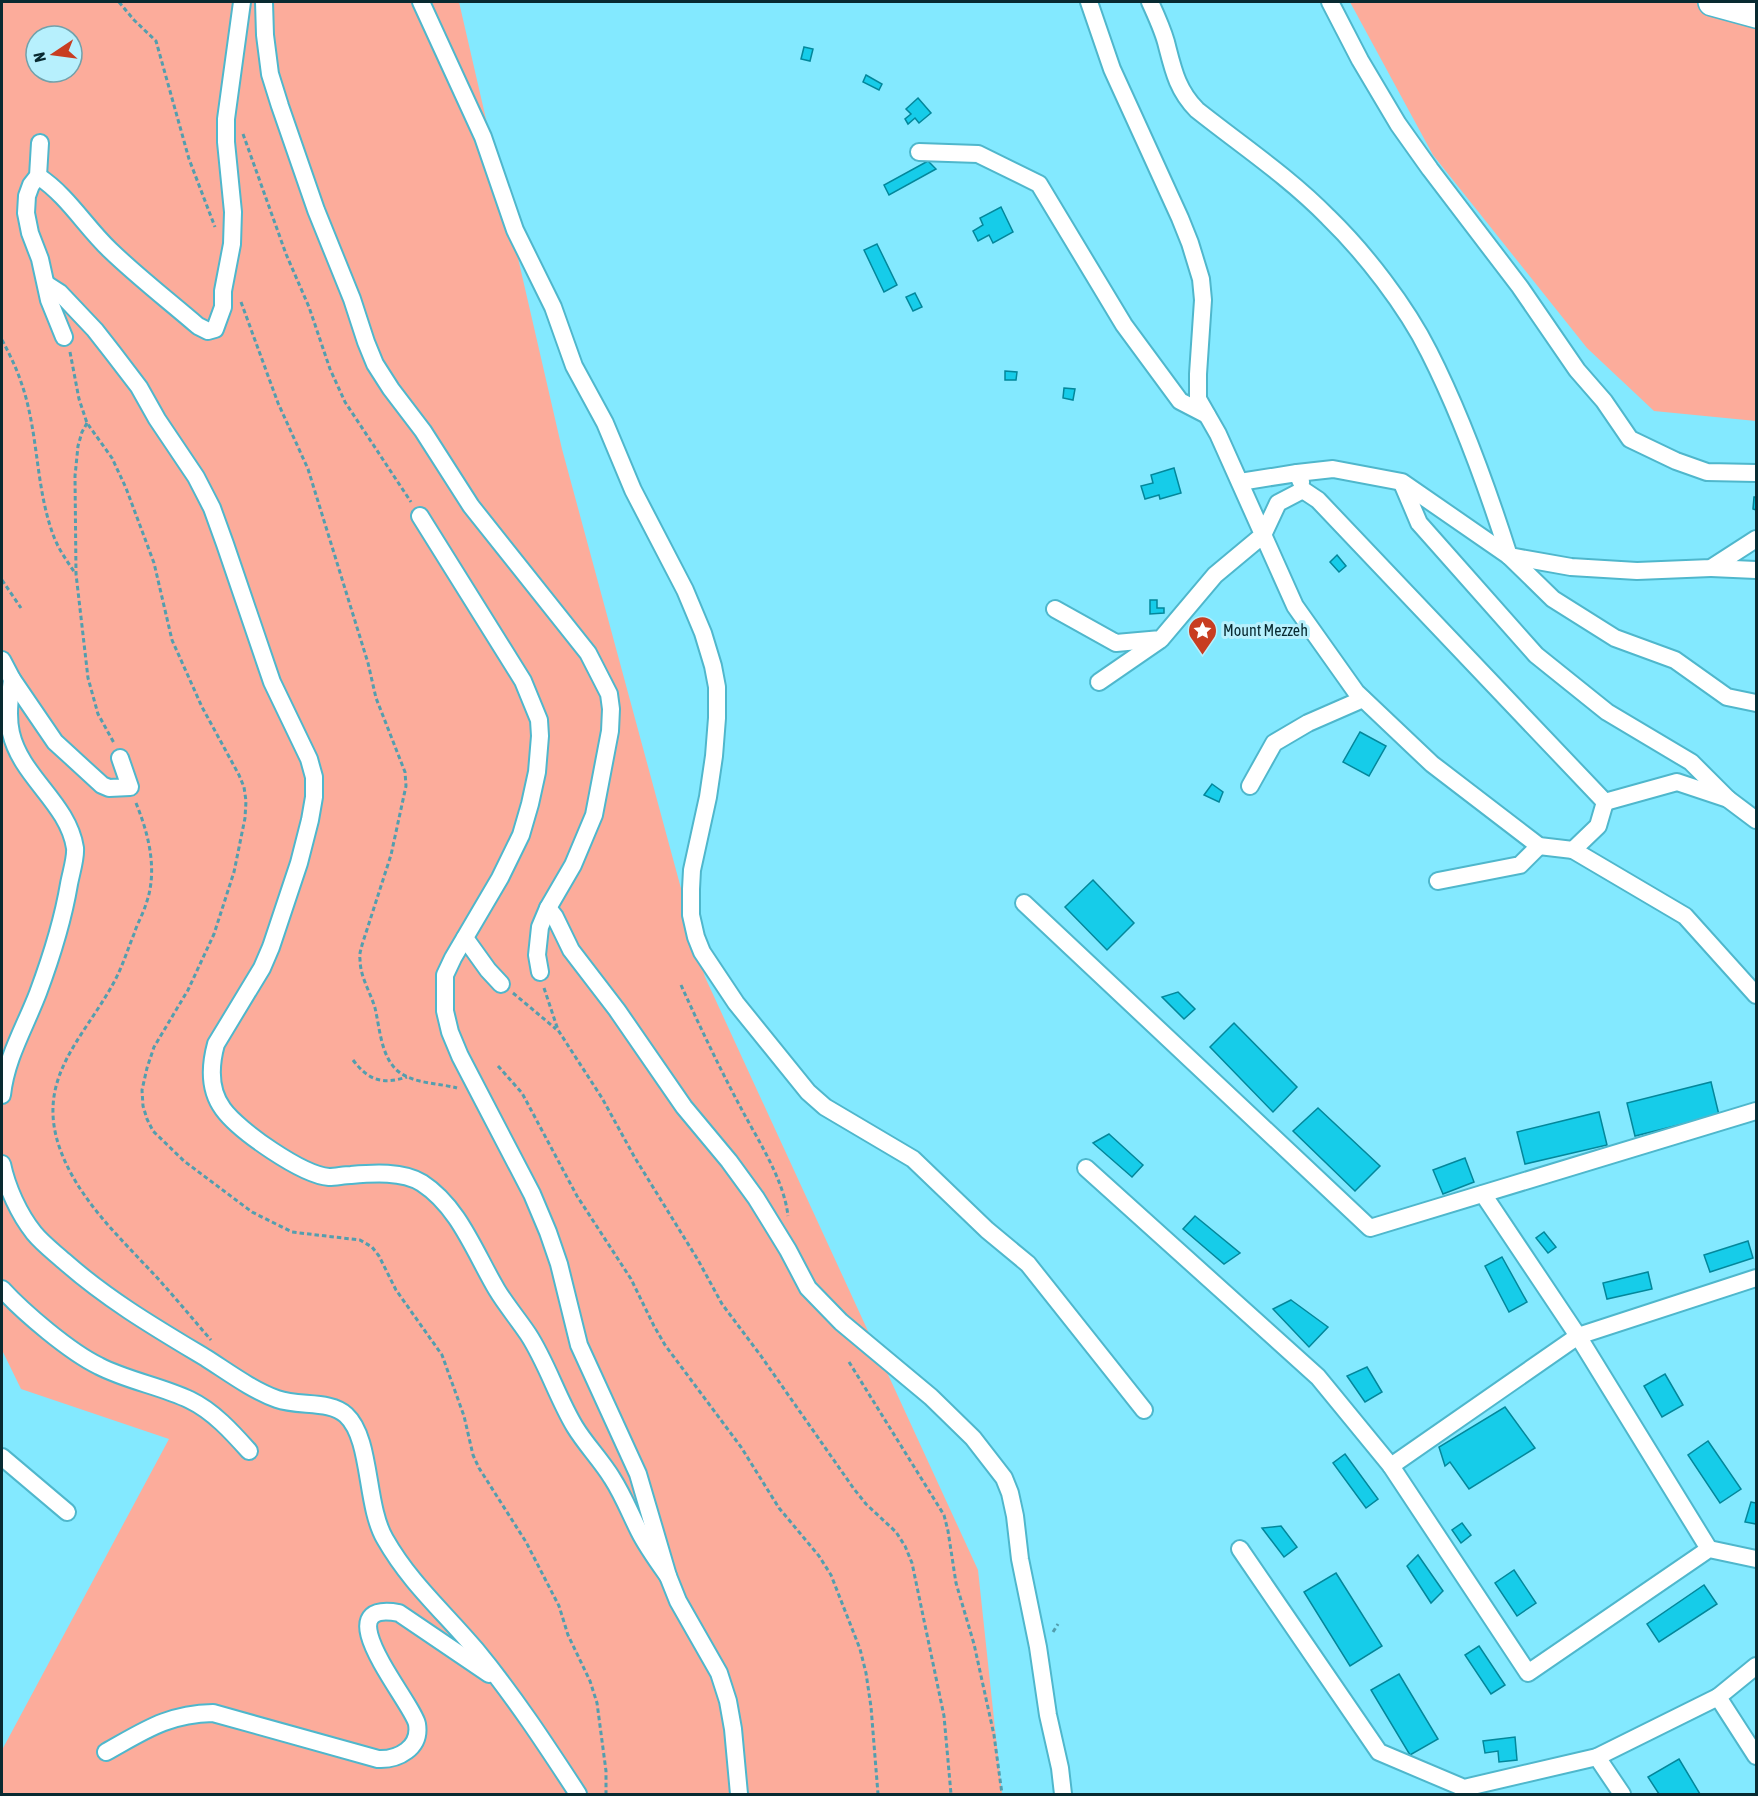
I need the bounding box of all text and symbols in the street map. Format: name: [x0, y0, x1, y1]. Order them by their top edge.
north arrow: [24, 24, 84, 84]
text: N: [30, 51, 49, 64]
place icon: Mount Mezzeh: [1186, 614, 1218, 656]
place label: Mount Mezzeh: [1223, 621, 1308, 639]

